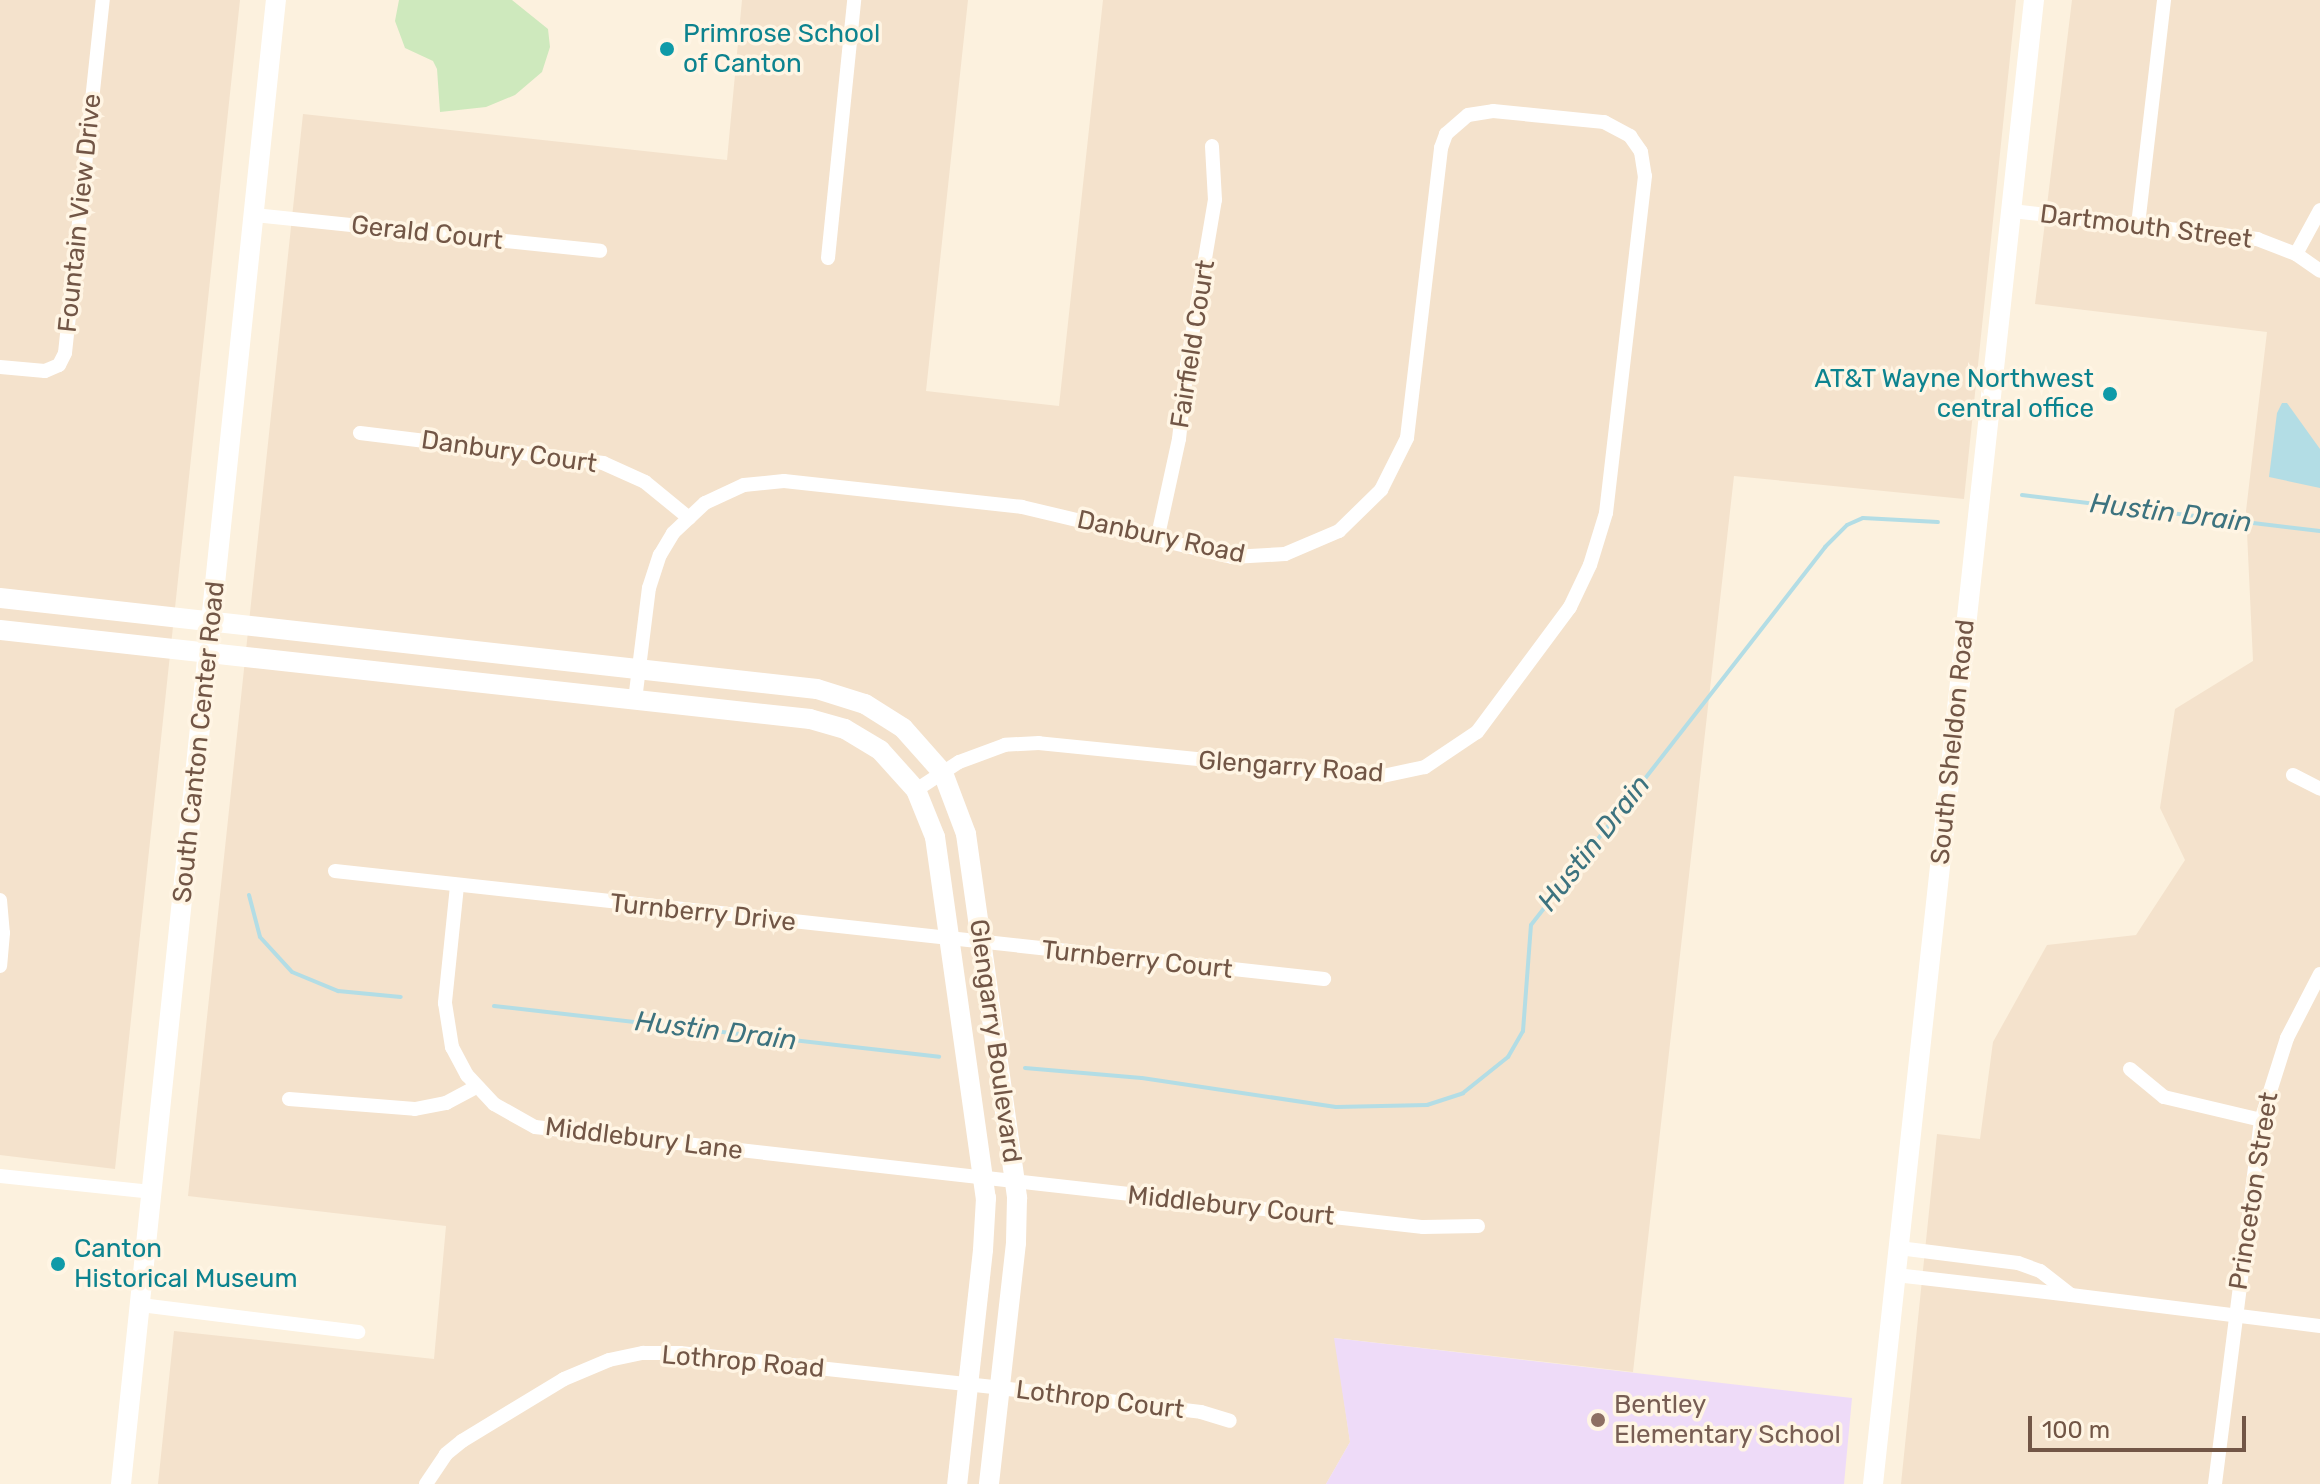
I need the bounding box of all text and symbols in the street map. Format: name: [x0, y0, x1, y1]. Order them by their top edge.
place label: Primrose School of Canton: [683, 18, 880, 80]
marker: Primrose School of Canton: [658, 40, 676, 58]
street label: Fountain View Drive: [52, 91, 108, 335]
street label: Dartmouth Street: [2038, 199, 2254, 255]
street label: Gerald Court: [350, 210, 504, 256]
street label: Fairfield Court: [1164, 258, 1222, 430]
place label: AT&T Wayne Northwest central office: [1813, 363, 2094, 424]
marker: AT&T Wayne Northwest central office: [2101, 385, 2119, 403]
street label: Danbury Court: [419, 424, 599, 480]
water label: Hustin Drain: [2088, 486, 2254, 540]
street label: Danbury Road: [1074, 504, 1248, 570]
street label: South Canton Center Road: [167, 579, 231, 905]
street label: South Sheldon Road: [1925, 618, 1981, 866]
street label: Glengarry Road: [1197, 745, 1385, 789]
water label: Hustin Drain: [1531, 769, 1657, 917]
street label: Turnberry Drive: [608, 888, 798, 938]
street label: Glengarry Boulevard: [962, 917, 1028, 1165]
street label: Turnberry Court: [1040, 934, 1234, 986]
water label: Hustin Drain: [633, 1004, 799, 1058]
street label: Princeton Street: [2223, 1090, 2285, 1292]
street label: Middlebury Lane: [543, 1111, 745, 1167]
street label: Middlebury Court: [1126, 1180, 1336, 1232]
place label: Canton Historical Museum: [74, 1233, 298, 1294]
marker: Canton Historical Museum: [49, 1255, 67, 1273]
street label: Lothrop Road: [660, 1339, 826, 1385]
street label: Lothrop Court: [1014, 1374, 1186, 1426]
place label: Bentley Elementary School: [1614, 1389, 1842, 1450]
scale bar: [2032, 1400, 2250, 1450]
marker: Bentley Elementary School: [1589, 1411, 1607, 1429]
text: 100 m: [2042, 1416, 2110, 1444]

